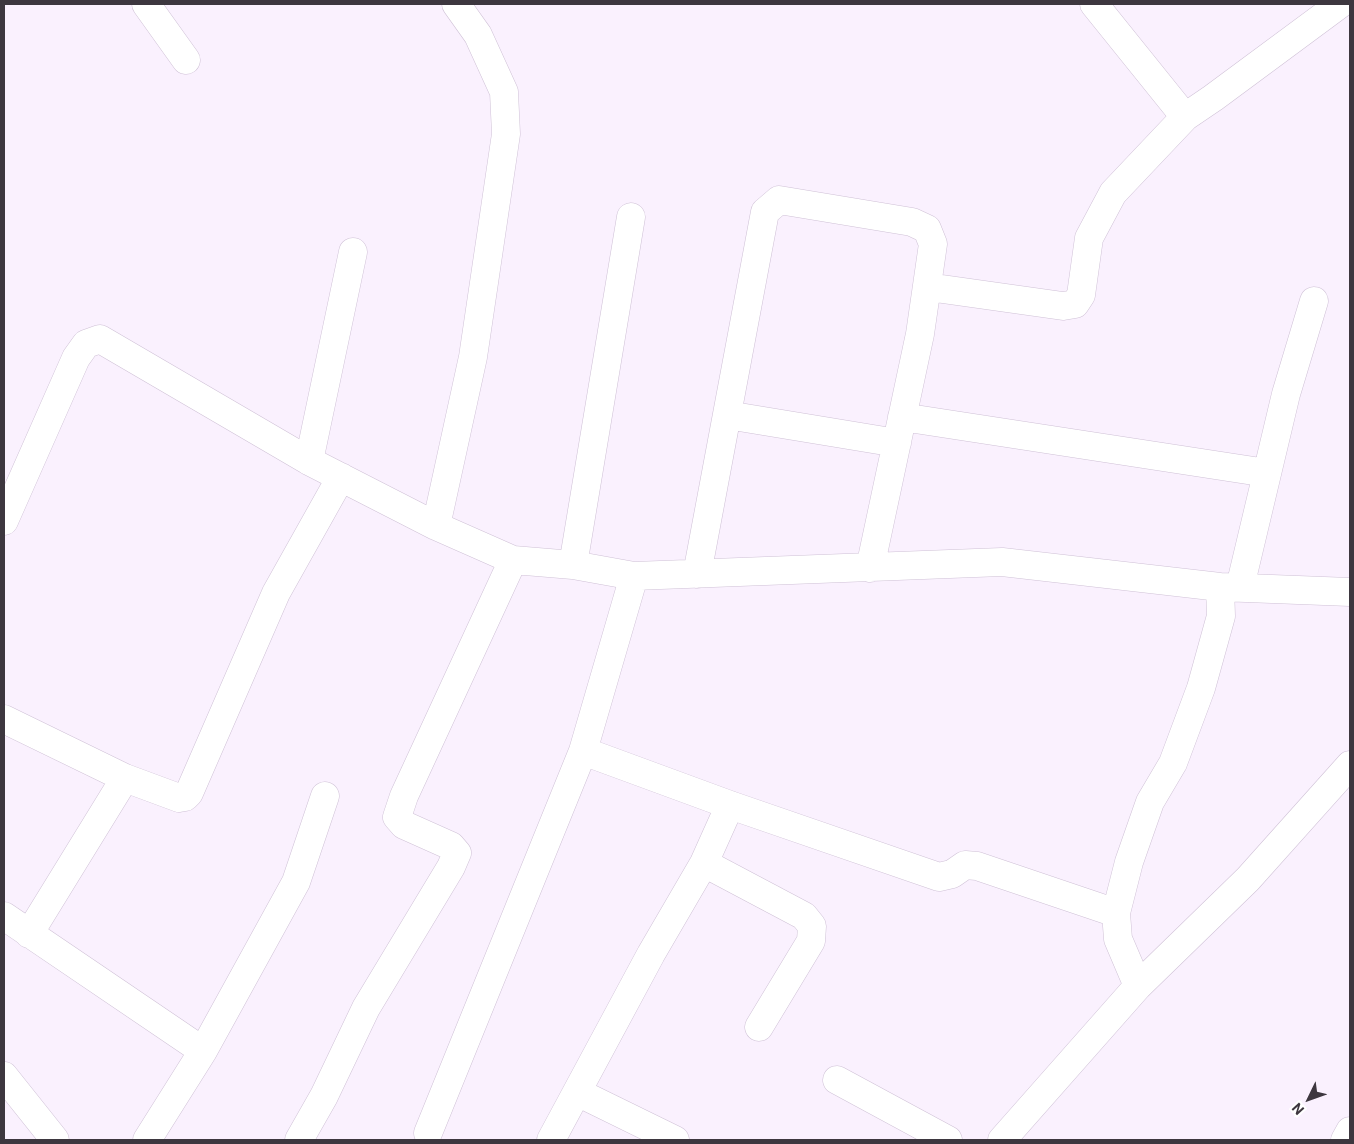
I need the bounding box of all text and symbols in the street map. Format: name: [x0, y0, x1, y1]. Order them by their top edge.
north arrow: [1284, 1074, 1334, 1124]
text: N: [1289, 1100, 1307, 1118]

